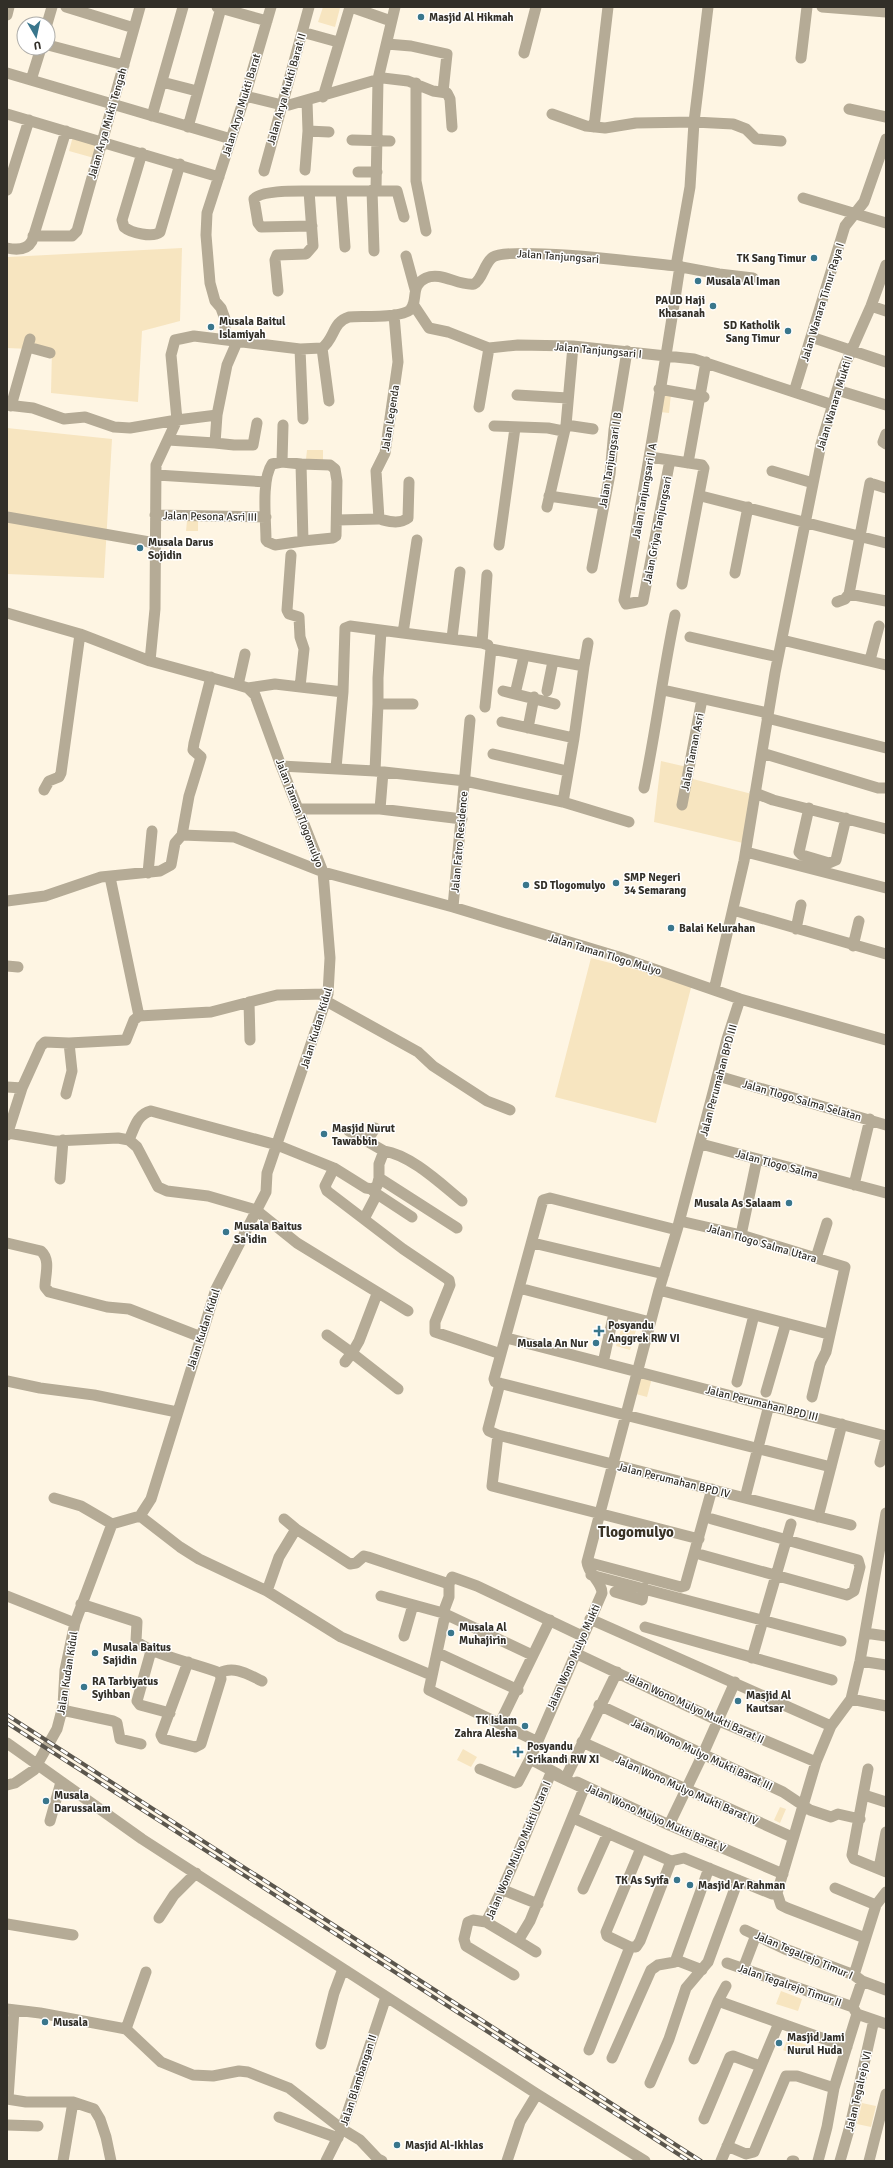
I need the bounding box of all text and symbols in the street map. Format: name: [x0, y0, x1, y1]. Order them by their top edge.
place label: Masjid Al Hikmah: [429, 11, 514, 24]
marker: Masjid Al Hikmah: [416, 12, 426, 22]
north arrow: [16, 16, 56, 56]
street label: Jalan Arya Mukti Barat II: [264, 32, 309, 147]
text: U: [33, 38, 42, 52]
street label: Jalan Arya Mukti Barat: [220, 52, 263, 158]
street label: Jalan Arya Mukti Tengah: [85, 66, 130, 180]
street label: Jalan Wanara Timur Raya I: [798, 241, 847, 363]
street label: Jalan Tanjungsari: [517, 247, 599, 266]
place label: TK Sang Timur: [737, 252, 807, 265]
marker: TK Sang Timur: [809, 253, 819, 263]
place label: Musala Al Iman: [706, 275, 780, 288]
marker: Musala Al Iman: [693, 276, 703, 286]
place label: PAUD Haji Khasanah: [655, 294, 705, 320]
marker: PAUD Haji Khasanah: [708, 301, 718, 311]
place label: Musala Baitul Islamiyah: [219, 315, 286, 341]
place label: SD Katholik Sang Timur: [724, 319, 781, 345]
marker: Musala Baitul Islamiyah: [206, 322, 216, 332]
marker: SD Katholik Sang Timur: [783, 326, 793, 336]
street label: Jalan Tanjungsari I: [554, 340, 642, 361]
street label: Jalan Wanara Mukti I: [814, 354, 855, 452]
street label: Jalan Legenda: [379, 383, 402, 452]
street label: Jalan Tanjungsari I B: [596, 411, 625, 509]
street label: Jalan Tanjungsari I A: [630, 442, 659, 540]
street label: Jalan Griya Tanjungsari: [641, 475, 674, 585]
street label: Jalan Pesona Asri III: [163, 509, 257, 524]
place label: Musala Darus Sojidin: [148, 536, 214, 562]
marker: Musala Darus Sojidin: [135, 543, 145, 553]
street label: Jalan Taman Asri: [679, 712, 706, 792]
street label: Jalan Taman Tlogomulyo: [273, 757, 326, 869]
street label: Jalan Fatro Residence: [449, 791, 470, 893]
place label: SMP Negeri 34 Semarang: [624, 871, 686, 897]
marker: SMP Negeri 34 Semarang: [611, 878, 621, 888]
place label: SD Tlogomulyo: [534, 879, 606, 892]
marker: SD Tlogomulyo: [521, 880, 531, 890]
place label: Balai Kelurahan: [679, 922, 755, 935]
marker: Balai Kelurahan: [666, 923, 676, 933]
street label: Jalan Taman Tlogo Mulyo: [547, 931, 663, 978]
street label: Jalan Kudan Kidul: [298, 986, 335, 1070]
street label: Jalan Perumahan BPD III: [697, 1023, 740, 1138]
street label: Jalan Tlogo Salma Selatan: [741, 1077, 863, 1124]
place label: Masjid Nurut Tawabbin: [332, 1122, 395, 1148]
marker: Masjid Nurut Tawabbin: [319, 1129, 329, 1139]
street label: Jalan Tlogo Salma: [734, 1147, 820, 1182]
place label: Musala As Salaam: [694, 1197, 781, 1210]
marker: Musala As Salaam: [784, 1198, 794, 1208]
place label: Musala Baitus Sa'idin: [234, 1220, 302, 1246]
street label: Jalan Tlogo Salma Utara: [705, 1222, 819, 1266]
marker: Musala Baitus Sa'idin: [221, 1227, 231, 1237]
street label: Jalan Kudan Kidul: [184, 1287, 223, 1371]
place label: Posyandu Anggrek RW VI: [608, 1319, 680, 1345]
marker: Posyandu Anggrek RW VI: [593, 1325, 605, 1337]
place label: Musala An Nur: [517, 1337, 589, 1350]
marker: Musala An Nur: [591, 1338, 601, 1348]
street label: Jalan Perumahan BPD III: [704, 1383, 819, 1424]
street label: Jalan Perumahan BPD IV: [616, 1460, 732, 1501]
district label: Tlogomulyo: [598, 1523, 674, 1541]
street label: Jalan Wono Mulyo Mukti: [544, 1602, 603, 1712]
place label: Musala Al Muhajirin: [459, 1621, 507, 1647]
marker: Musala Al Muhajirin: [446, 1628, 456, 1638]
street label: Jalan Kudan Kidul: [54, 1630, 81, 1716]
place label: Musala Baitus Sajidin: [103, 1641, 171, 1667]
marker: Musala Baitus Sajidin: [90, 1648, 100, 1658]
street label: Jalan Wono Mulyo Mukti Barat II: [623, 1671, 766, 1746]
place label: RA Tarbiyatus Syihban: [92, 1675, 158, 1701]
marker: RA Tarbiyatus Syihban: [79, 1682, 89, 1692]
place label: Masjid Al Kautsar: [746, 1689, 792, 1715]
marker: Masjid Al Kautsar: [733, 1696, 743, 1706]
place label: TK Islam Zahra Alesha: [455, 1714, 517, 1740]
street label: Jalan Wono Mulyo Mukti Barat III: [629, 1716, 775, 1793]
marker: TK Islam Zahra Alesha: [520, 1721, 530, 1731]
place label: Posyandu Srikandi RW XI: [527, 1740, 599, 1766]
marker: Posyandu Srikandi RW XI: [512, 1746, 524, 1758]
street label: Jalan Wono Mulyo Mukti Barat IV: [614, 1753, 761, 1828]
street label: Jalan Wono Mulyo Mukti Utara I: [483, 1779, 554, 1921]
street label: Jalan Wono Mulyo Mukti Barat V: [584, 1782, 728, 1855]
place label: Musala Darussalam: [54, 1789, 111, 1815]
marker: Musala Darussalam: [41, 1796, 51, 1806]
place label: TK As Syifa: [615, 1874, 669, 1887]
marker: TK As Syifa: [672, 1875, 682, 1885]
place label: Masjid Ar Rahman: [698, 1879, 785, 1892]
marker: Masjid Ar Rahman: [685, 1880, 695, 1890]
street label: Jalan Tegalrejo Timur I: [753, 1929, 855, 1982]
street label: Jalan Tegalrejo Timur II: [736, 1962, 843, 2009]
place label: Musala: [53, 2016, 88, 2029]
marker: Musala: [40, 2017, 50, 2027]
place label: Masjid Jami Nurul Huda: [787, 2031, 844, 2057]
street label: Jalan Blambangan II: [338, 2033, 379, 2128]
marker: Masjid Jami Nurul Huda: [774, 2038, 784, 2048]
street label: Jalan Tegalrejo VI: [843, 2050, 874, 2133]
place label: Masjid Al-Ikhlas: [405, 2139, 483, 2152]
marker: Masjid Al-Ikhlas: [392, 2140, 402, 2150]

